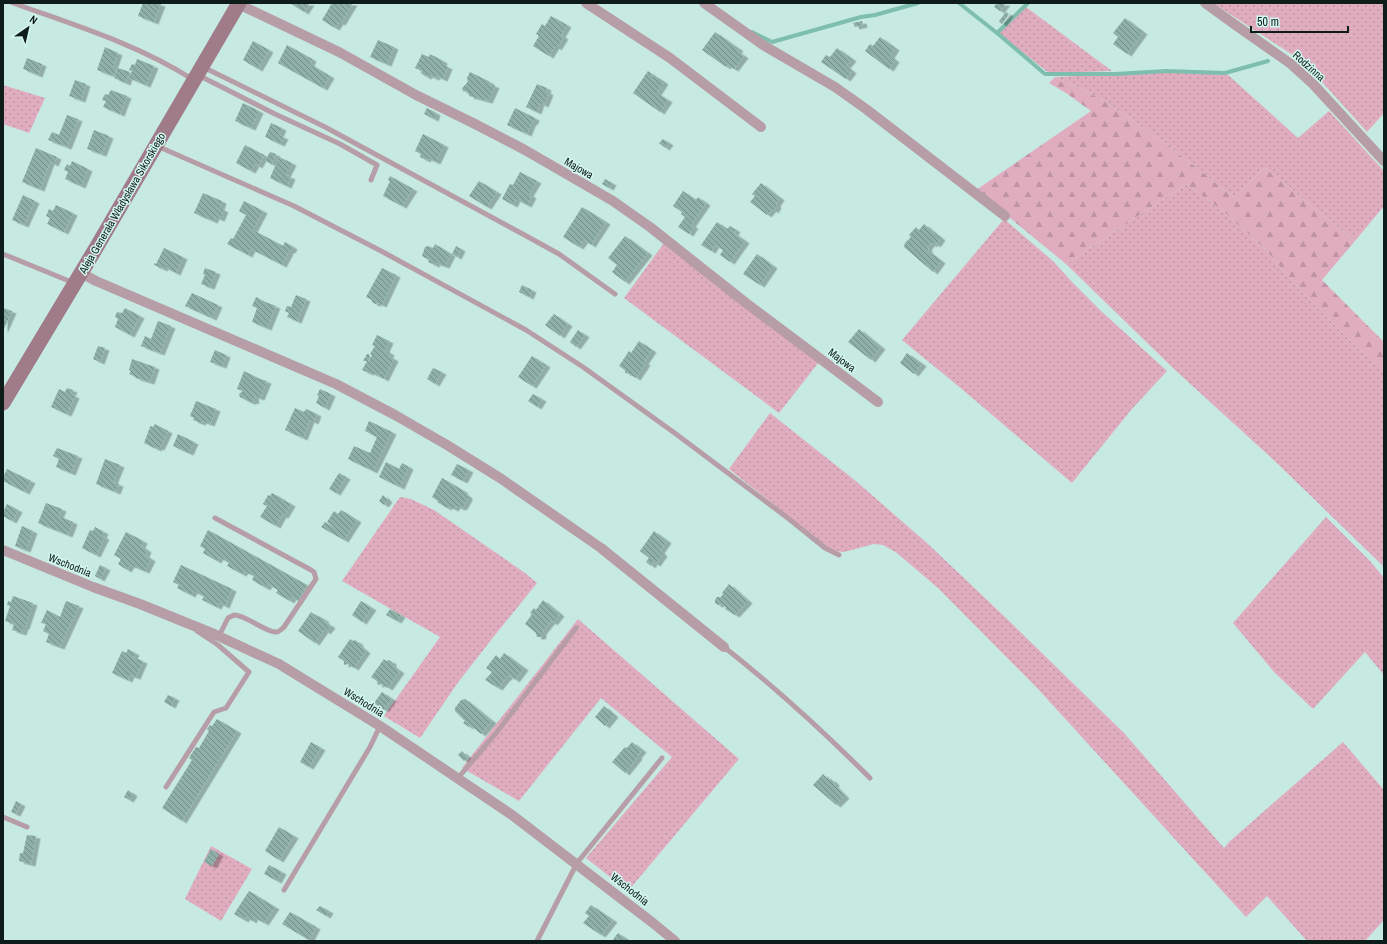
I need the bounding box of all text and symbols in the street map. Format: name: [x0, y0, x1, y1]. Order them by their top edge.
north arrow: [8, 8, 48, 48]
scale bar: [1251, 8, 1348, 34]
text: N: [27, 12, 40, 27]
text: 50 m: [1257, 14, 1279, 30]
street label: Rodzinna: [1290, 48, 1328, 84]
street label: Aleja Generała Władysława Sikorskiego: [75, 130, 168, 277]
street label: Majowa: [562, 154, 596, 182]
street label: Majowa: [825, 345, 859, 375]
street label: Wschodnia: [46, 550, 94, 580]
street label: Wschodnia: [341, 684, 387, 720]
street label: Wschodnia: [608, 870, 652, 908]

